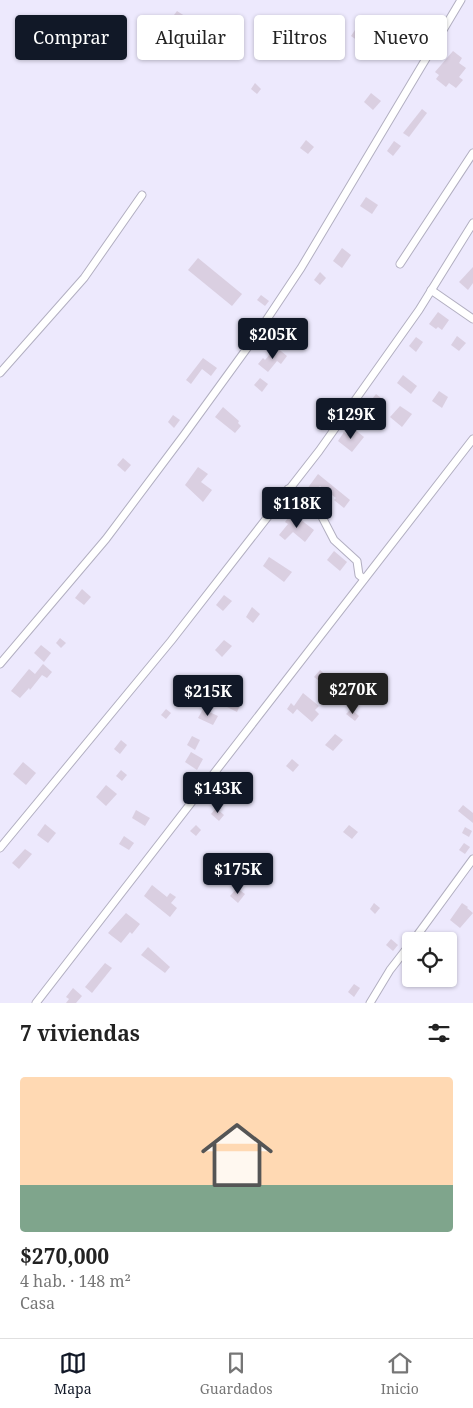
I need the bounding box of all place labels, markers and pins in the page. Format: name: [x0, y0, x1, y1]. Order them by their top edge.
pin: $205K: [238, 318, 308, 360]
pin: $129K: [316, 398, 386, 440]
pin: $118K: [262, 486, 332, 529]
pin: $270K: [318, 672, 388, 715]
pin: $215K: [173, 674, 243, 717]
pin: $143K: [183, 772, 253, 814]
pin: $175K: [203, 852, 273, 895]

